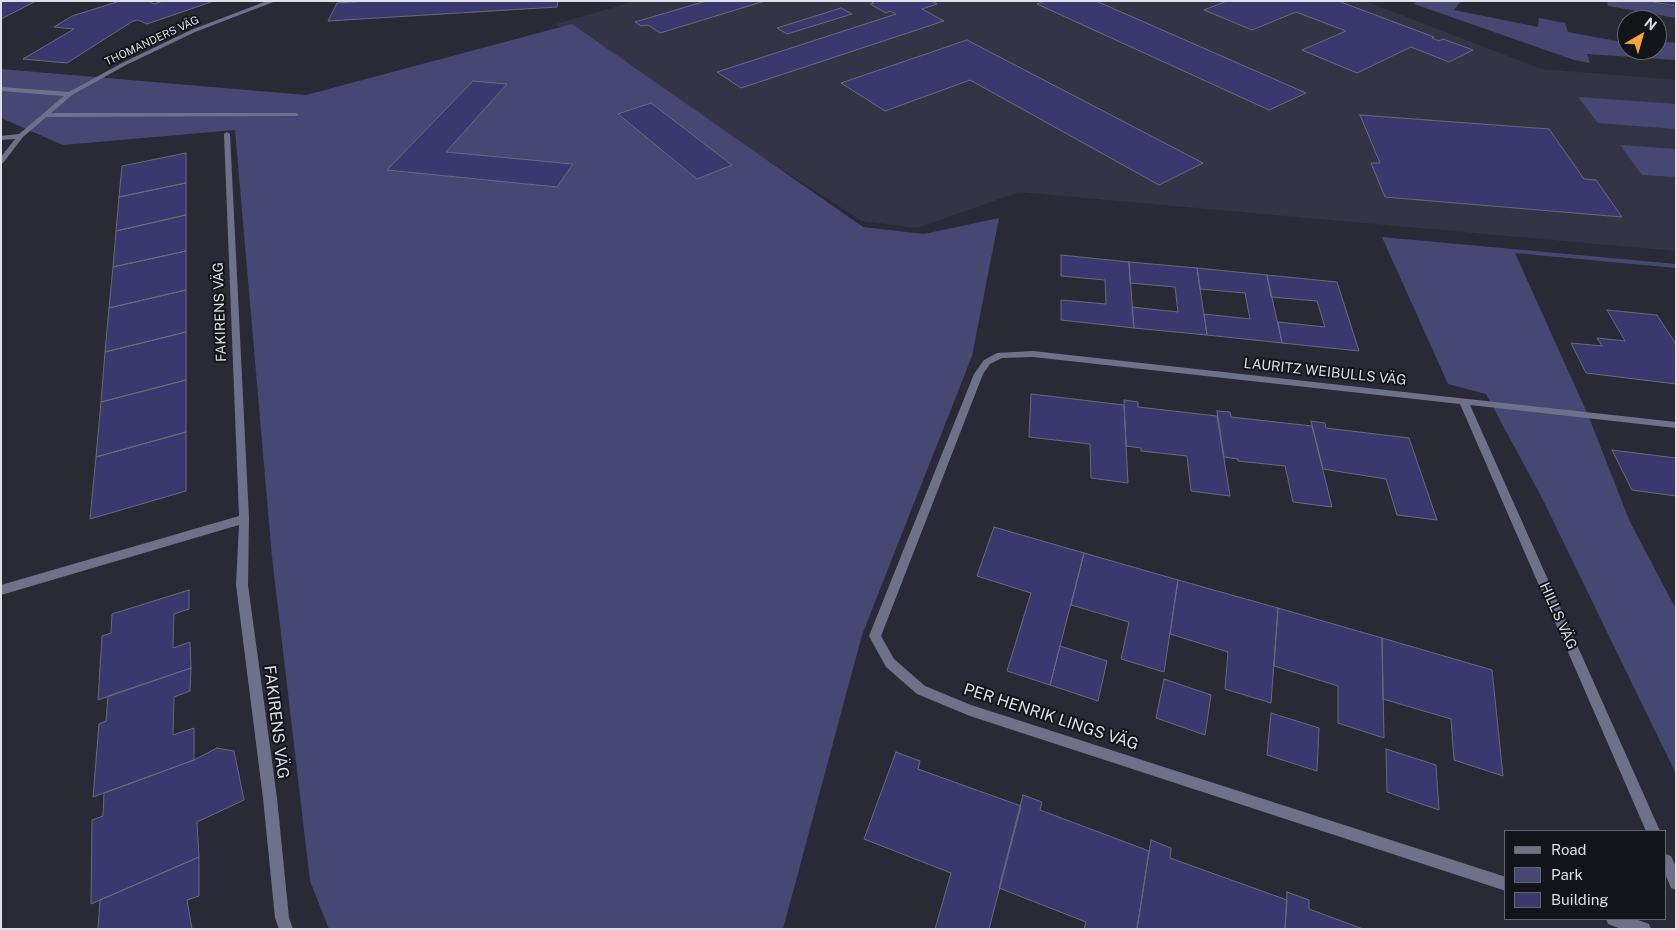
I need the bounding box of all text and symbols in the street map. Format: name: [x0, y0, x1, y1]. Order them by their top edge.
north arrow: [1617, 10, 1667, 60]
street label: THOMANDERS VÄG: [103, 13, 201, 69]
text: N: [1641, 14, 1660, 34]
street label: FAKIRENS VÄG: [210, 262, 230, 362]
street label: LAURITZ WEIBULLS VÄG: [1243, 355, 1407, 389]
street label: HILLS VÄG: [1536, 580, 1580, 652]
street label: FAKIRENS VÄG: [260, 664, 292, 780]
street label: PER HENRIK LINGS VÄG: [961, 680, 1141, 754]
legend: [1504, 830, 1667, 920]
text: Road: [1551, 841, 1587, 858]
text: Park: [1551, 866, 1583, 883]
text: Building: [1551, 891, 1609, 908]

